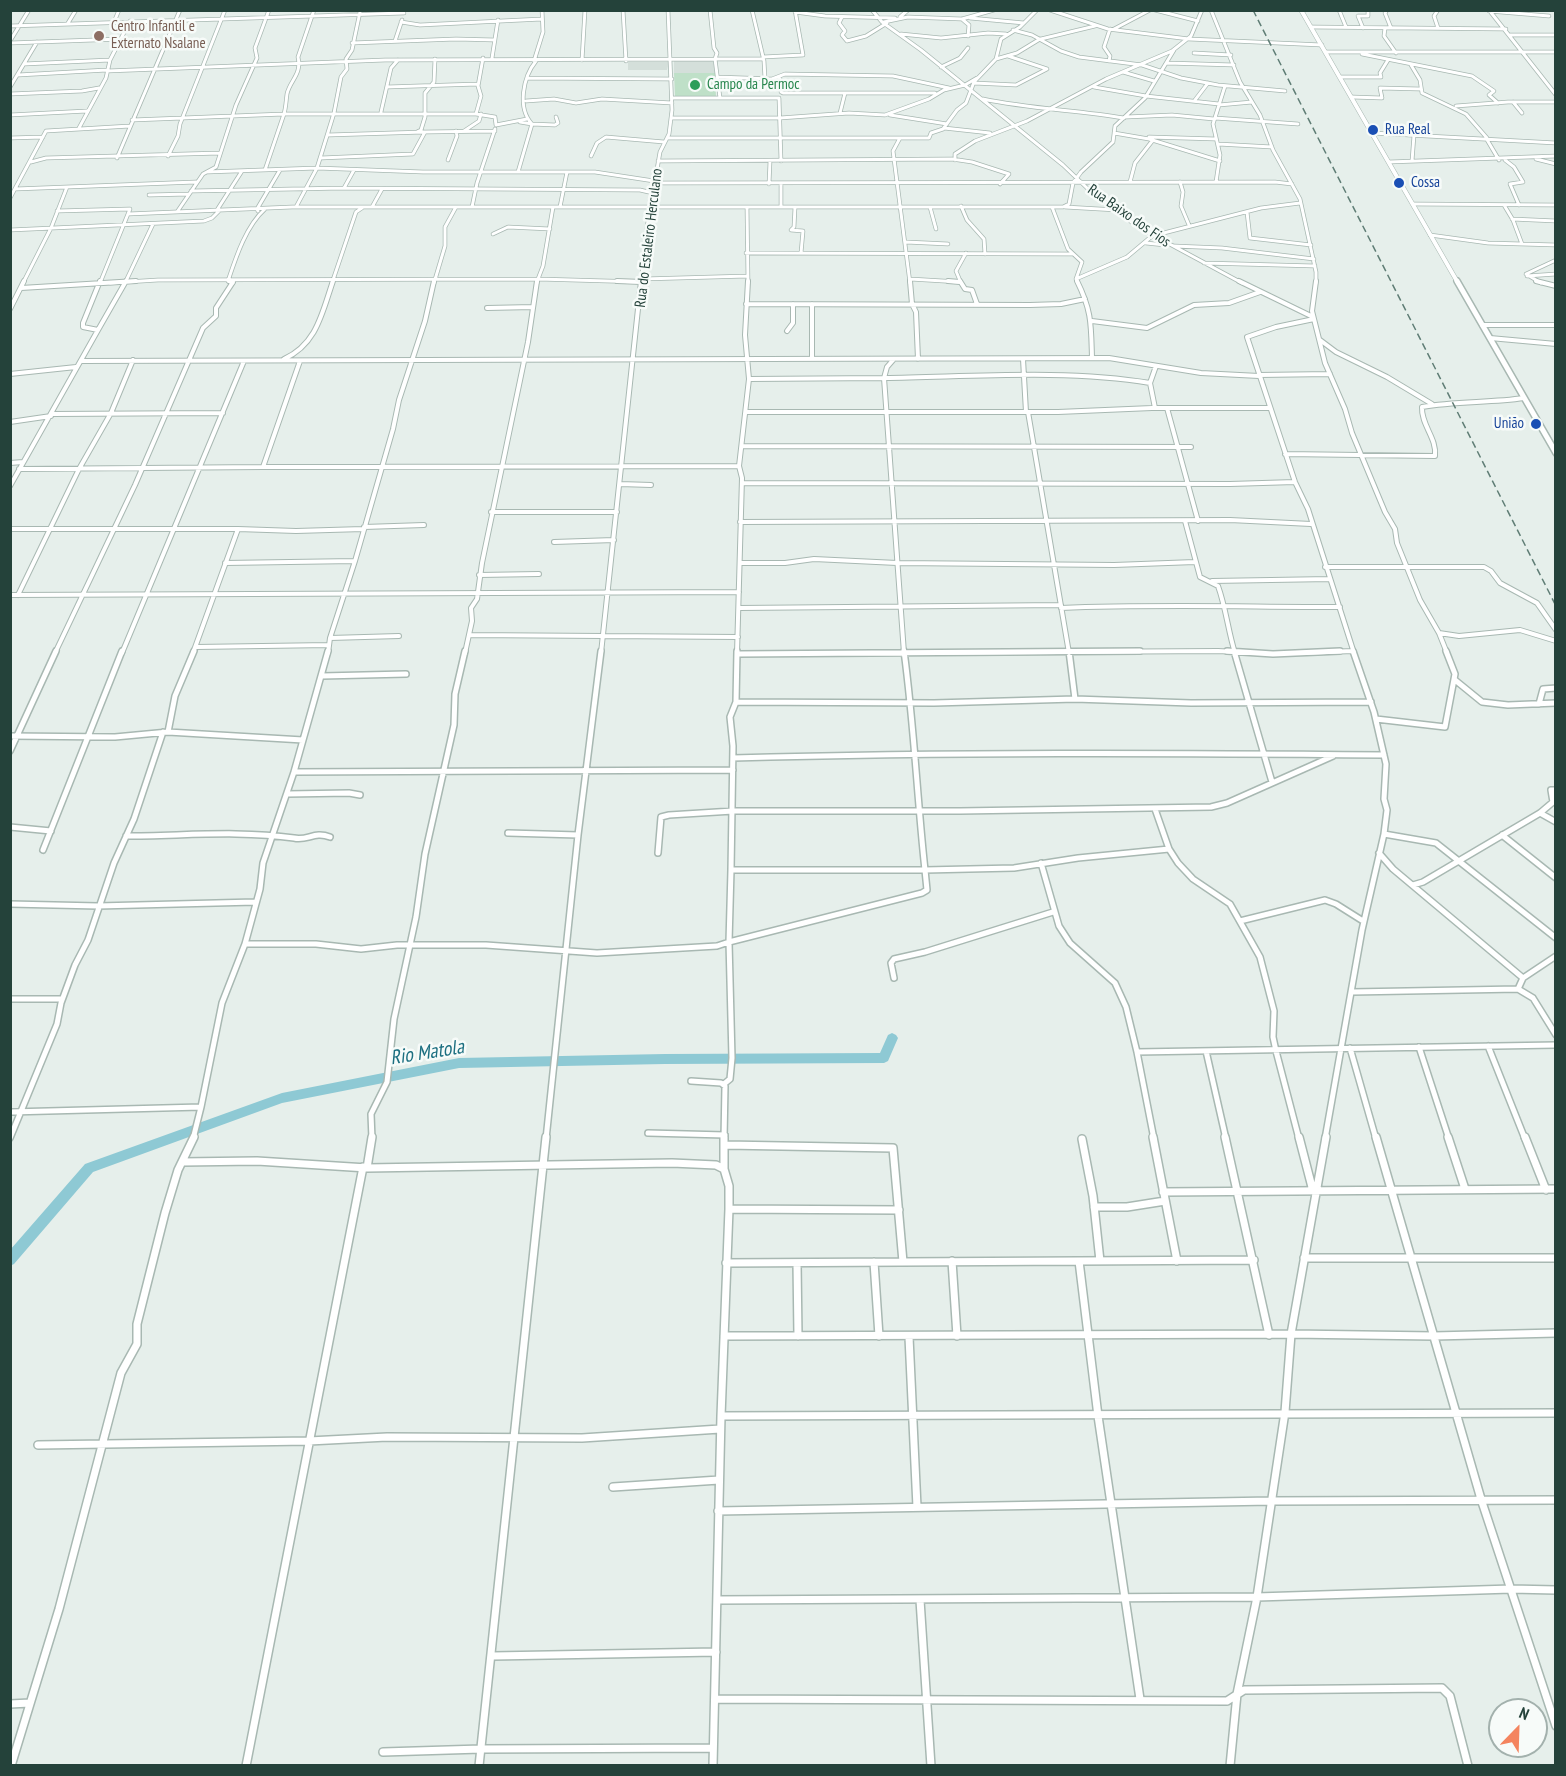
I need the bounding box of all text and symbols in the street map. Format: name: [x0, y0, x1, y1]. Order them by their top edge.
place label: Centro Infantil e Externato Nsalane: [111, 18, 206, 53]
marker: Centro Infantil e Externato Nsalane: [92, 29, 106, 43]
place label: Campo da Permoc: [707, 76, 800, 94]
marker: Campo da Permoc: [688, 78, 702, 92]
place label: Rua Real: [1385, 121, 1430, 139]
marker: Rua Real: [1366, 123, 1380, 137]
street label: Rua do Estaleiro Herculano: [632, 167, 666, 309]
place label: Cossa: [1411, 174, 1440, 192]
marker: Cossa: [1392, 176, 1406, 190]
street label: Rua Baixo dos Fios: [1084, 181, 1174, 251]
place label: União: [1494, 415, 1524, 433]
marker: União: [1529, 417, 1543, 431]
water label: Rio Matola: [388, 1035, 466, 1071]
north arrow: [1488, 1698, 1548, 1758]
text: N: [1516, 1702, 1532, 1724]

